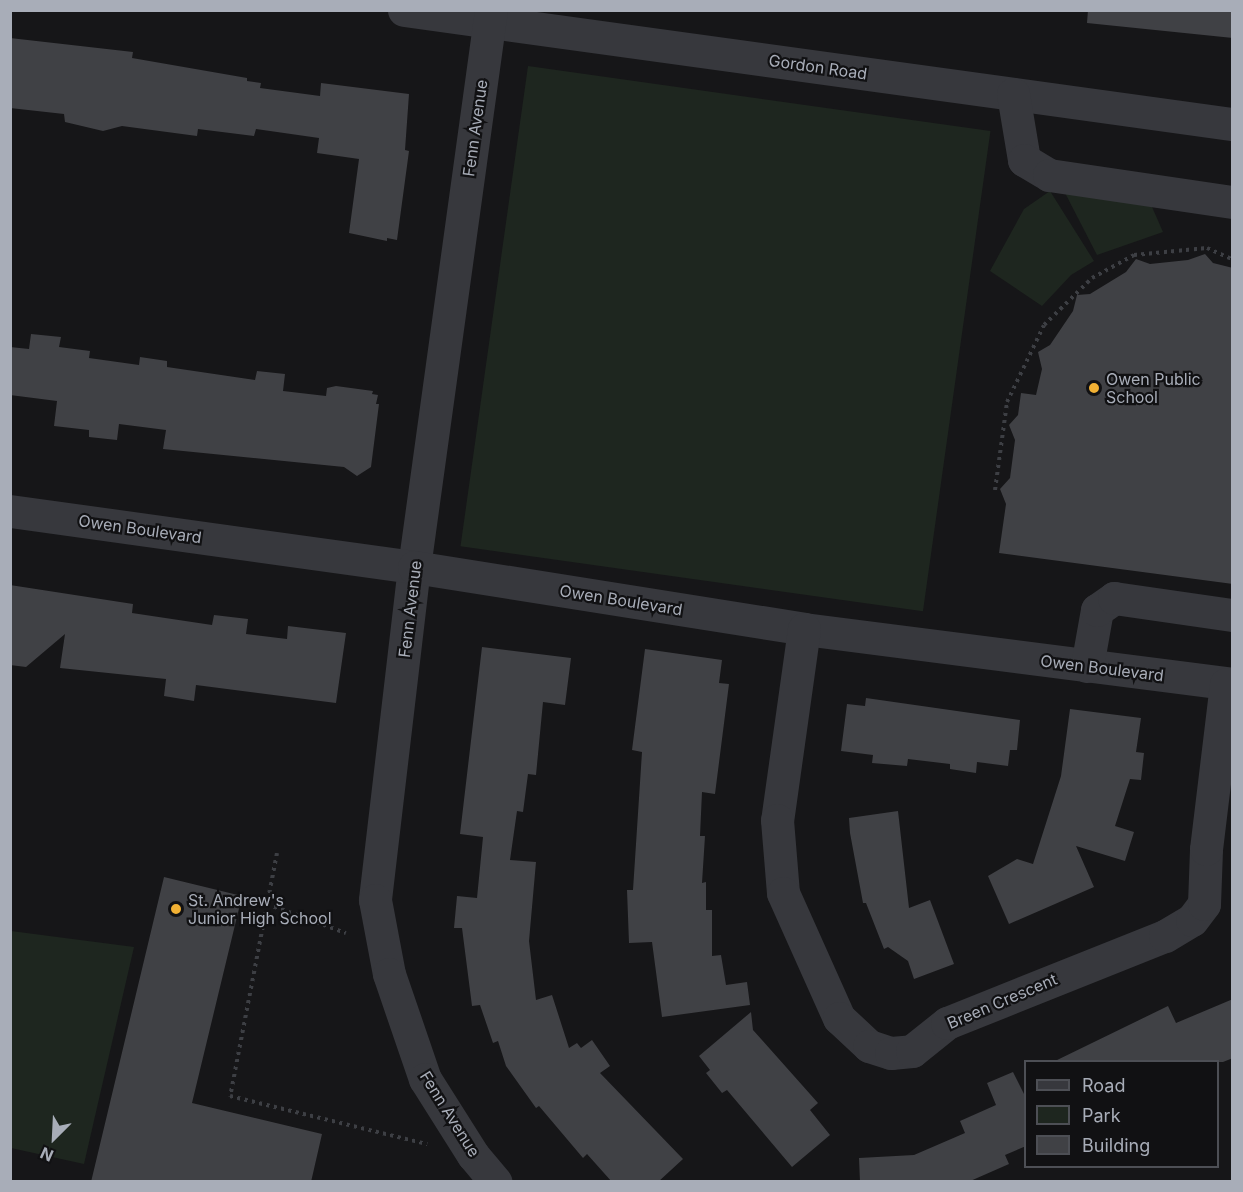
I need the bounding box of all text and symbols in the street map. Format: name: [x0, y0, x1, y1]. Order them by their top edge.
street label: Gordon Road: [768, 51, 868, 83]
street label: Fenn Avenue: [459, 78, 491, 178]
place label: Owen Public School: [1106, 369, 1201, 407]
marker: Owen Public School: [1087, 381, 1101, 395]
street label: Owen Boulevard: [77, 511, 203, 547]
street label: Fenn Avenue: [395, 559, 425, 659]
street label: Owen Boulevard: [558, 581, 684, 619]
street label: Owen Boulevard: [1039, 651, 1165, 685]
place label: St. Andrew's Junior High School: [188, 890, 332, 928]
marker: St. Andrew's Junior High School: [169, 902, 183, 916]
street label: Breen Crescent: [944, 969, 1060, 1033]
legend: [1024, 1060, 1219, 1168]
street label: Fenn Avenue: [416, 1067, 484, 1161]
text: Road: [1082, 1075, 1125, 1096]
text: Park: [1082, 1105, 1121, 1126]
north arrow: [24, 1108, 84, 1168]
text: Building: [1082, 1135, 1150, 1156]
text: N: [37, 1143, 56, 1166]

